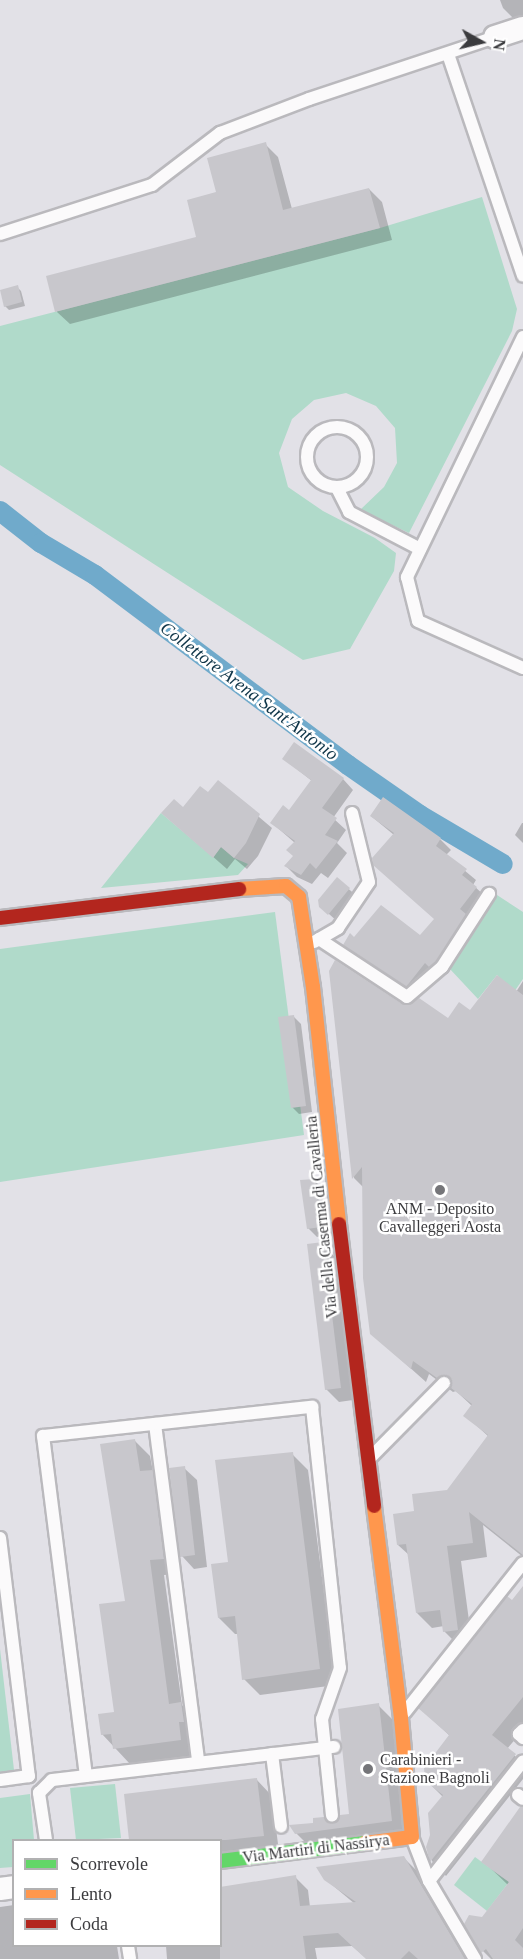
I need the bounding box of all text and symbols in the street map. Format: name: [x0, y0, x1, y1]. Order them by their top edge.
north arrow: [451, 12, 511, 72]
text: N: [490, 38, 509, 51]
water label: Collettore Arena Sant'Antonio: [156, 617, 342, 765]
street label: Via della Caserma di Cavalleria: [302, 1115, 342, 1319]
marker: ANM - Deposito Cavalleggeri Aosta: [433, 1183, 447, 1197]
place label: ANM - Deposito Cavalleggeri Aosta: [378, 1199, 502, 1237]
place label: Carabinieri - Stazione Bagnoli: [380, 1750, 490, 1788]
marker: Carabinieri - Stazione Bagnoli: [361, 1762, 375, 1776]
street label: Via Martiri di Nassirya: [241, 1830, 391, 1868]
legend: [12, 1839, 222, 1947]
text: Scorrevole: [70, 1854, 148, 1874]
text: Lento: [70, 1884, 112, 1904]
text: Coda: [70, 1914, 108, 1934]

